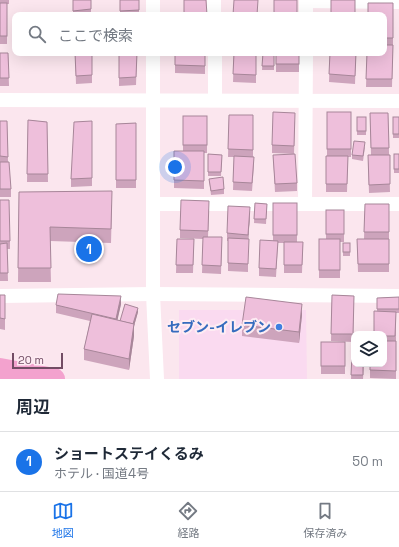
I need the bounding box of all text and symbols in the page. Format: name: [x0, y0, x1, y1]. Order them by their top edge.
search box: [12, 12, 387, 56]
icon: search: [26, 23, 48, 45]
text: ここで検索: [58, 26, 133, 45]
your location: [165, 157, 185, 177]
pin: 1: [76, 234, 102, 264]
place label: セブン-イレブン: [167, 318, 271, 336]
marker: セブン-イレブン: [274, 322, 284, 332]
map controls: [351, 331, 387, 367]
button: layers: [351, 331, 387, 367]
scale bar: [12, 351, 63, 370]
text: 20 m: [18, 353, 44, 367]
text: 周辺: [16, 396, 50, 418]
text: ショートステイくるみ: [54, 444, 204, 463]
text: 1: [26, 453, 32, 470]
text: 50 m: [352, 453, 383, 470]
text: ホテル · 国道4号: [54, 465, 149, 482]
tab: 地図: [52, 500, 74, 540]
tab: 経路: [177, 500, 199, 540]
tab: 保存済み: [303, 500, 347, 540]

